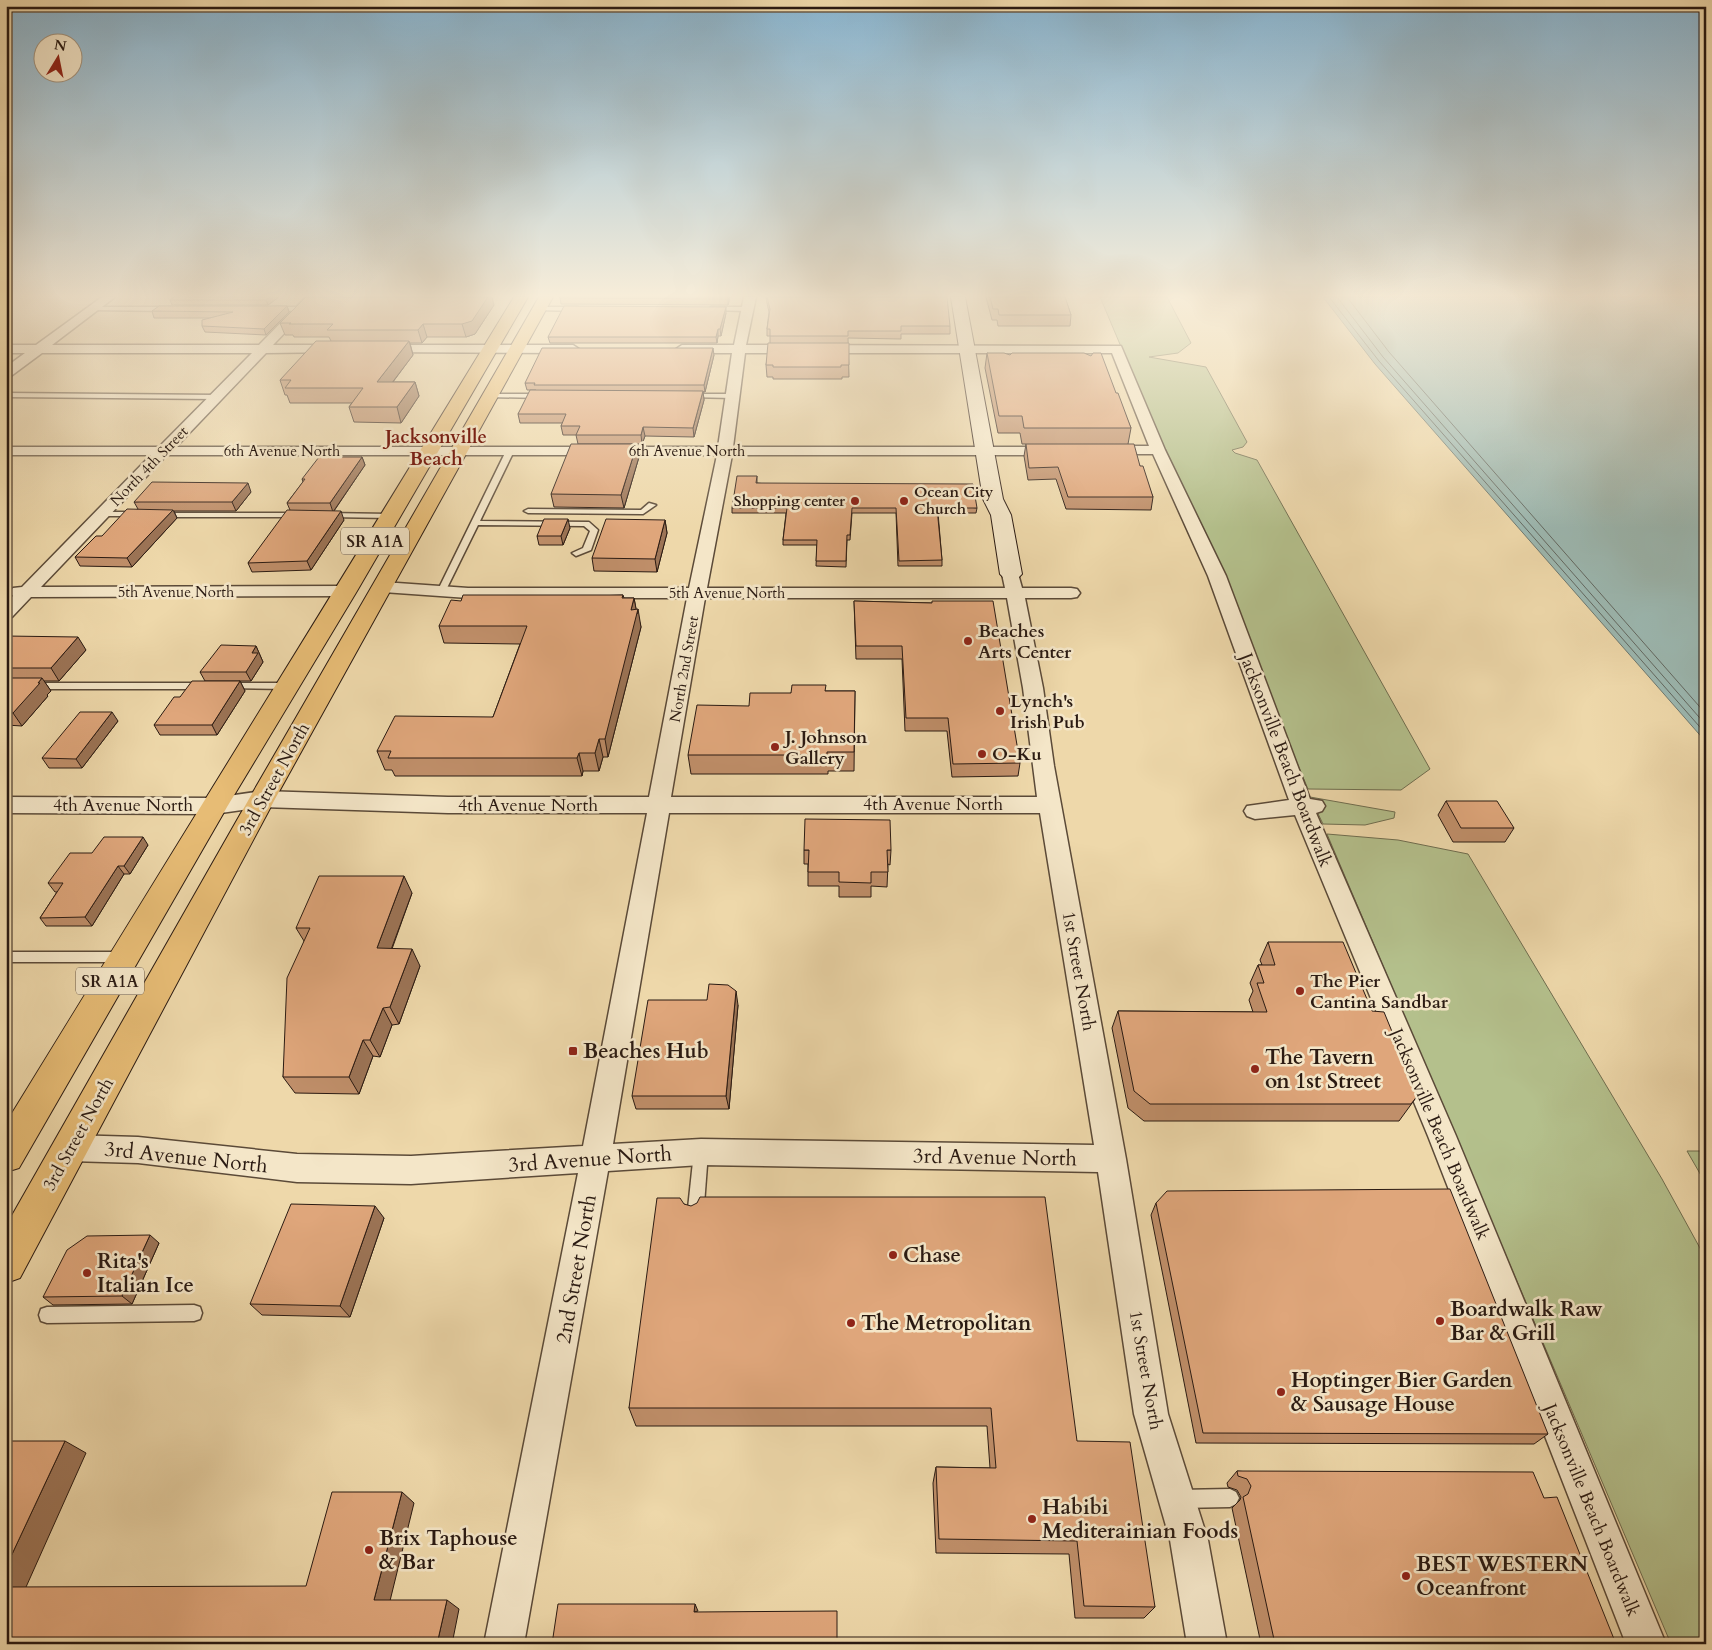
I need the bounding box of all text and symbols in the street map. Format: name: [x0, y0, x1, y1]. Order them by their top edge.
north arrow: [32, 32, 82, 82]
text: N: [53, 35, 68, 56]
street label: North 4th Street: [106, 421, 193, 510]
district label: Jacksonville Beach: [382, 424, 487, 472]
street label: 6th Avenue North: [224, 441, 341, 461]
street label: 6th Avenue North: [629, 441, 746, 461]
place label: Ocean City Church: [914, 482, 994, 519]
place label: Shopping center: [734, 491, 846, 511]
marker: Shopping center: [849, 495, 861, 507]
marker: Ocean City Church: [898, 495, 910, 507]
road number: SR A1A: [341, 528, 409, 554]
street label: 5th Avenue North: [118, 582, 235, 602]
street label: 5th Avenue North: [669, 583, 786, 603]
street label: North 2nd Street: [665, 614, 703, 724]
place label: Beaches Arts Center: [978, 619, 1072, 665]
marker: Beaches Arts Center: [962, 635, 974, 647]
street label: Jacksonville Beach Boardwalk: [1232, 647, 1338, 871]
place label: Lynch's Irish Pub: [1010, 689, 1085, 735]
marker: Lynch's Irish Pub: [994, 705, 1006, 717]
street label: 3rd Street North: [233, 718, 316, 840]
place label: J. Johnson Gallery: [782, 725, 868, 771]
marker: J. Johnson Gallery: [769, 741, 781, 753]
place label: O-Ku: [992, 742, 1042, 767]
marker: O-Ku: [976, 748, 988, 760]
street label: 4th Avenue North: [863, 792, 1003, 817]
street label: 4th Avenue North: [53, 793, 193, 818]
street label: 4th Avenue North: [458, 793, 598, 818]
street label: 1st Street North: [1056, 909, 1101, 1033]
road number: SR A1A: [76, 968, 144, 994]
place label: The Pier Cantina Sandbar: [1310, 969, 1449, 1015]
marker: The Pier Cantina Sandbar: [1294, 985, 1306, 997]
street label: Jacksonville Beach Boardwalk: [1382, 1022, 1496, 1244]
place label: Beaches Hub: [583, 1037, 709, 1066]
place label: The Tavern on 1st Street: [1265, 1043, 1382, 1096]
marker: Beaches Hub: [567, 1045, 579, 1057]
marker: The Tavern on 1st Street: [1249, 1063, 1261, 1075]
street label: 3rd Street North: [37, 1073, 120, 1195]
street label: 3rd Avenue North: [103, 1135, 270, 1181]
street label: 3rd Avenue North: [507, 1139, 673, 1180]
street label: 3rd Avenue North: [913, 1142, 1078, 1173]
street label: 2nd Street North: [549, 1192, 604, 1346]
place label: Chase: [903, 1241, 961, 1270]
place label: Rita's Italian Ice: [97, 1247, 194, 1300]
marker: Chase: [887, 1249, 899, 1261]
marker: Rita's Italian Ice: [81, 1267, 93, 1279]
place label: Boardwalk Raw Bar & Grill: [1450, 1295, 1603, 1348]
street label: 1st Street North: [1123, 1308, 1168, 1432]
place label: The Metropolitan: [861, 1309, 1032, 1338]
marker: Boardwalk Raw Bar & Grill: [1434, 1315, 1446, 1327]
marker: The Metropolitan: [845, 1317, 857, 1329]
place label: Hoptinger Bier Garden & Sausage House: [1291, 1366, 1513, 1419]
marker: Hoptinger Bier Garden & Sausage House: [1275, 1386, 1287, 1398]
street label: Jacksonville Beach Boardwalk: [1536, 1397, 1646, 1621]
place label: Habibi Mediterainian Foods: [1042, 1493, 1238, 1546]
marker: Habibi Mediterainian Foods: [1026, 1513, 1038, 1525]
place label: Brix Taphouse & Bar: [379, 1524, 518, 1577]
marker: Brix Taphouse & Bar: [363, 1544, 375, 1556]
place label: BEST WESTERN Oceanfront: [1416, 1550, 1588, 1603]
marker: BEST WESTERN Oceanfront: [1400, 1570, 1412, 1582]

